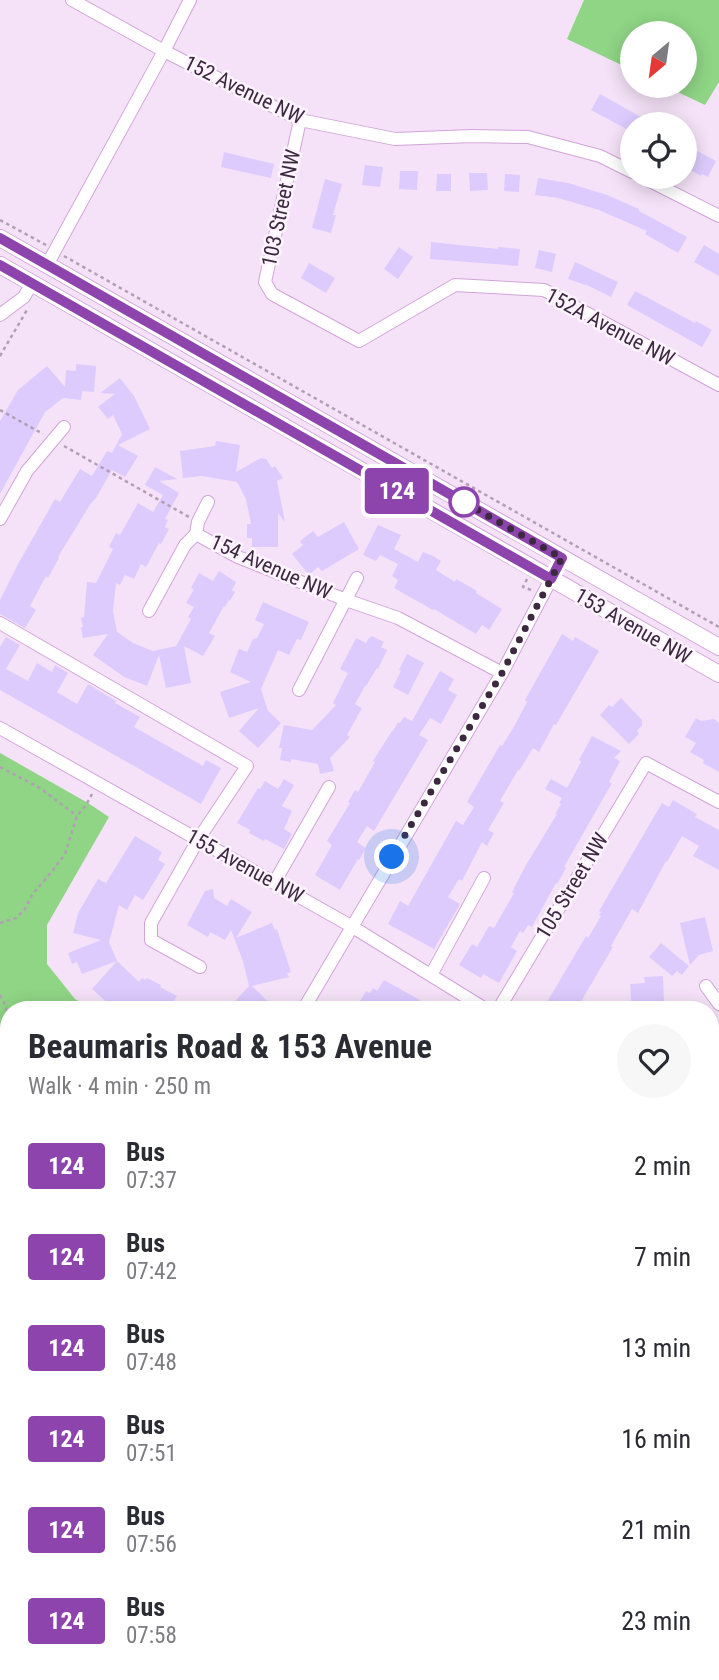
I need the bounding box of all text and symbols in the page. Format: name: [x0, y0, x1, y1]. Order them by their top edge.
north arrow: [620, 21, 696, 98]
map controls: [620, 21, 697, 189]
street label: 152 Avenue NW: [180, 51, 308, 129]
button: locate: [620, 112, 697, 189]
street label: 103 Street NW: [257, 147, 305, 269]
street label: 152A Avenue NW: [542, 283, 678, 371]
line badge: 124: [357, 468, 437, 514]
text: 124: [379, 477, 415, 505]
unlabelled marker: [449, 487, 479, 517]
street label: 154 Avenue NW: [207, 530, 335, 604]
street label: 153 Avenue NW: [571, 583, 695, 669]
street label: 155 Avenue NW: [182, 824, 308, 908]
street label: 105 Street NW: [531, 829, 613, 943]
your location: [374, 839, 409, 874]
button: heart: [617, 1024, 691, 1098]
text: Beaumaris Road & 153 Avenue: [28, 1027, 432, 1066]
text: Walk · 4 min · 250 m: [28, 1073, 211, 1100]
text: Bus: [126, 1137, 165, 1167]
text: 2 min: [634, 1151, 691, 1181]
text: 124: [48, 1152, 85, 1180]
text: 07:37: [126, 1167, 177, 1194]
text: Bus: [126, 1228, 165, 1258]
text: 7 min: [634, 1242, 691, 1272]
text: 124: [48, 1243, 85, 1271]
text: 07:42: [126, 1258, 177, 1285]
text: Bus: [126, 1319, 165, 1349]
text: 13 min: [621, 1333, 691, 1363]
text: 124: [48, 1334, 85, 1362]
text: 07:48: [126, 1349, 177, 1376]
text: Bus: [126, 1410, 165, 1440]
text: 16 min: [621, 1424, 691, 1454]
text: 124: [48, 1425, 85, 1453]
text: 07:51: [126, 1440, 177, 1467]
text: Bus: [126, 1501, 165, 1531]
text: 21 min: [621, 1515, 691, 1545]
text: 124: [48, 1516, 85, 1544]
text: 07:56: [126, 1531, 177, 1558]
text: Bus: [126, 1592, 165, 1622]
text: 23 min: [621, 1606, 691, 1636]
text: 124: [48, 1607, 85, 1635]
text: 07:58: [126, 1622, 177, 1649]

